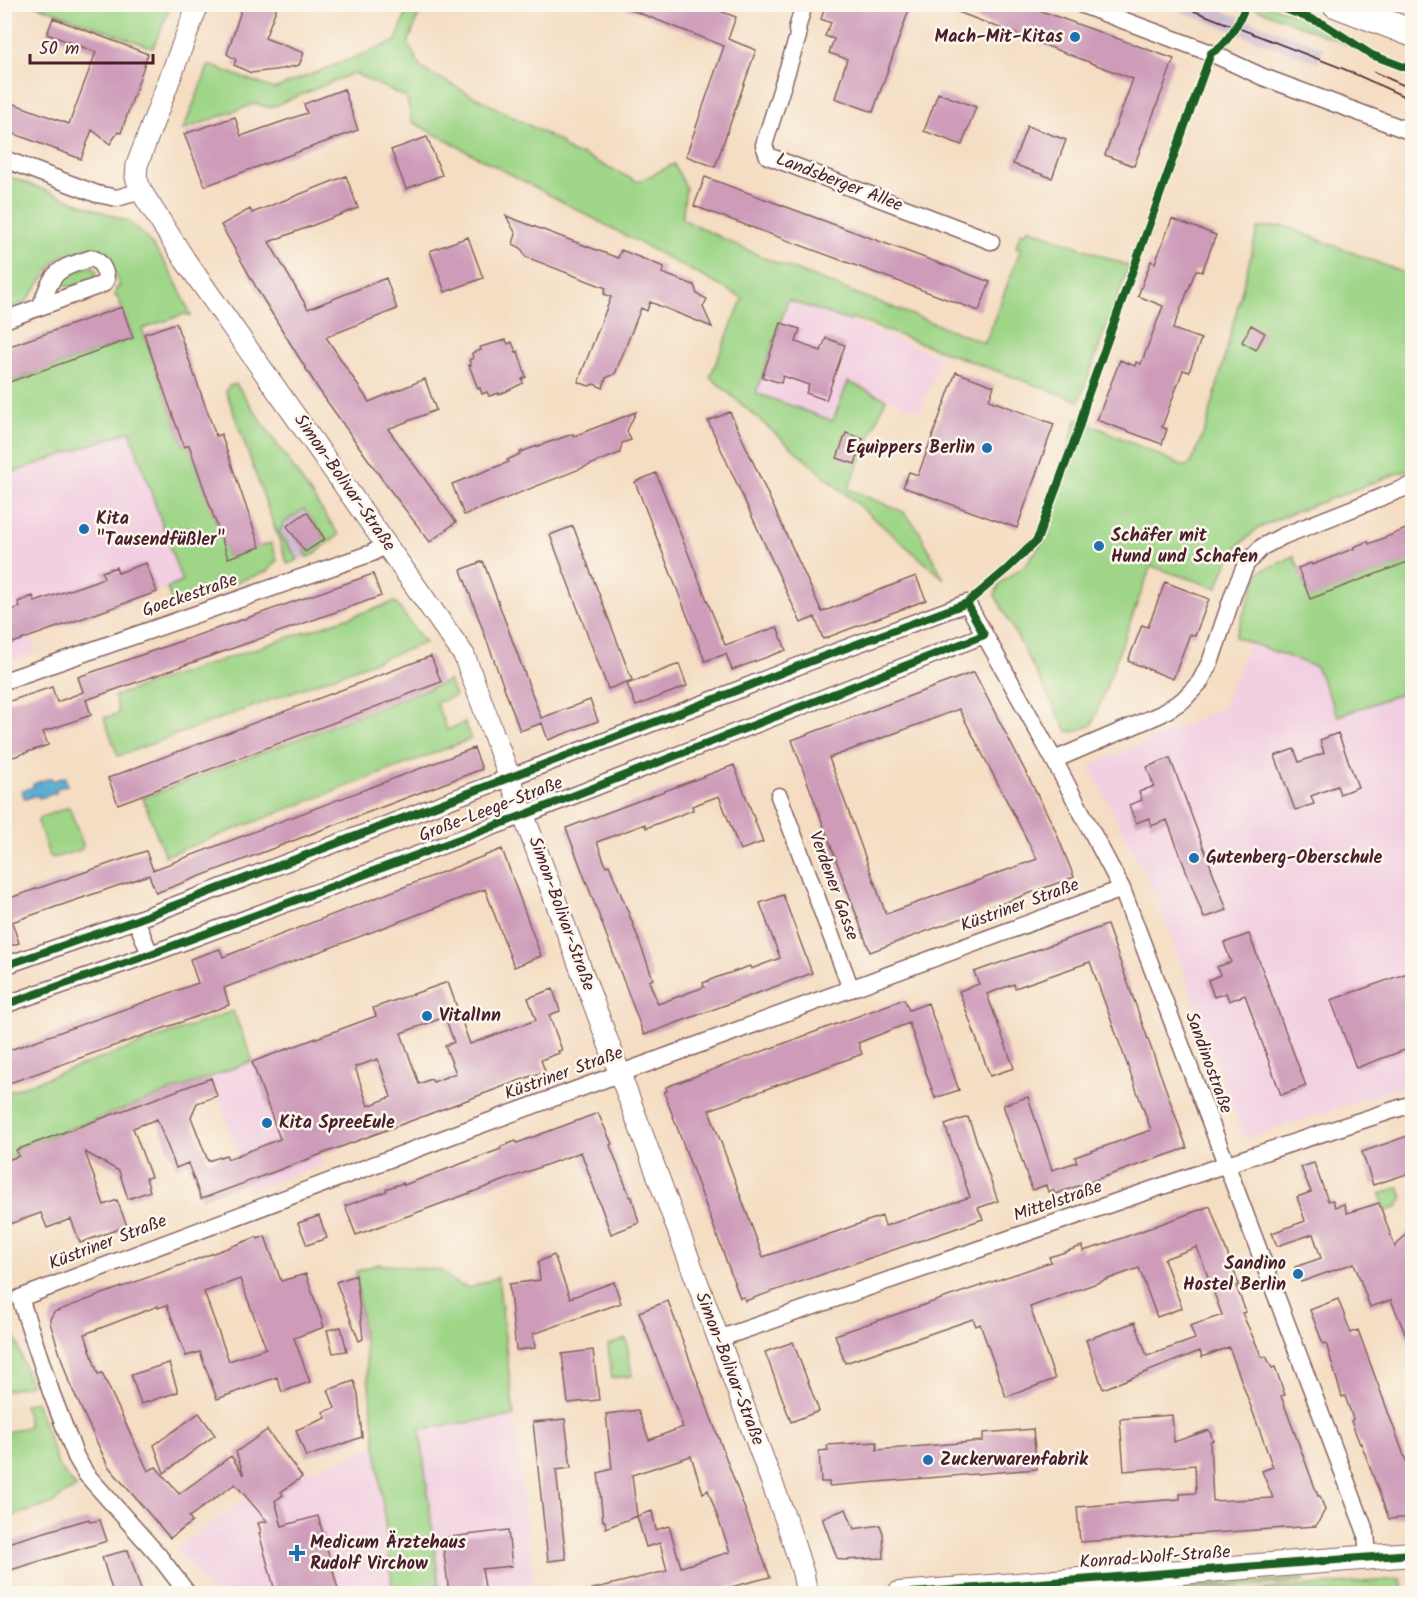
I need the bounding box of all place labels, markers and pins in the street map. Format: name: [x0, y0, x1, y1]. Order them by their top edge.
place label: Mach-Mit-Kitas: [935, 23, 1064, 52]
marker: Mach-Mit-Kitas: [1068, 30, 1082, 44]
place label: Equippers Berlin: [846, 434, 975, 463]
marker: Equippers Berlin: [980, 441, 994, 455]
place label: Kita "Tausendfüßler": [96, 505, 225, 555]
marker: Kita "Tausendfüßler": [77, 522, 91, 536]
place label: Schäfer mit Hund und Schafen: [1111, 522, 1258, 572]
marker: Schäfer mit Hund und Schafen: [1092, 539, 1106, 553]
place label: Gutenberg-Oberschule: [1206, 844, 1383, 873]
marker: Gutenberg-Oberschule: [1187, 851, 1201, 865]
place label: VitalInn: [439, 1002, 501, 1031]
marker: VitalInn: [420, 1009, 434, 1023]
place label: Kita SpreeEule: [279, 1109, 395, 1138]
marker: Kita SpreeEule: [260, 1116, 274, 1130]
place label: Sandino Hostel Berlin: [1183, 1250, 1286, 1300]
marker: Sandino Hostel Berlin: [1291, 1267, 1305, 1281]
place label: Zuckerwarenfabrik: [940, 1446, 1089, 1475]
marker: Zuckerwarenfabrik: [921, 1453, 935, 1467]
place label: Medicum Ärztehaus Rudolf Virchow: [310, 1529, 466, 1579]
marker: Medicum Ärztehaus Rudolf Virchow: [288, 1544, 306, 1562]

